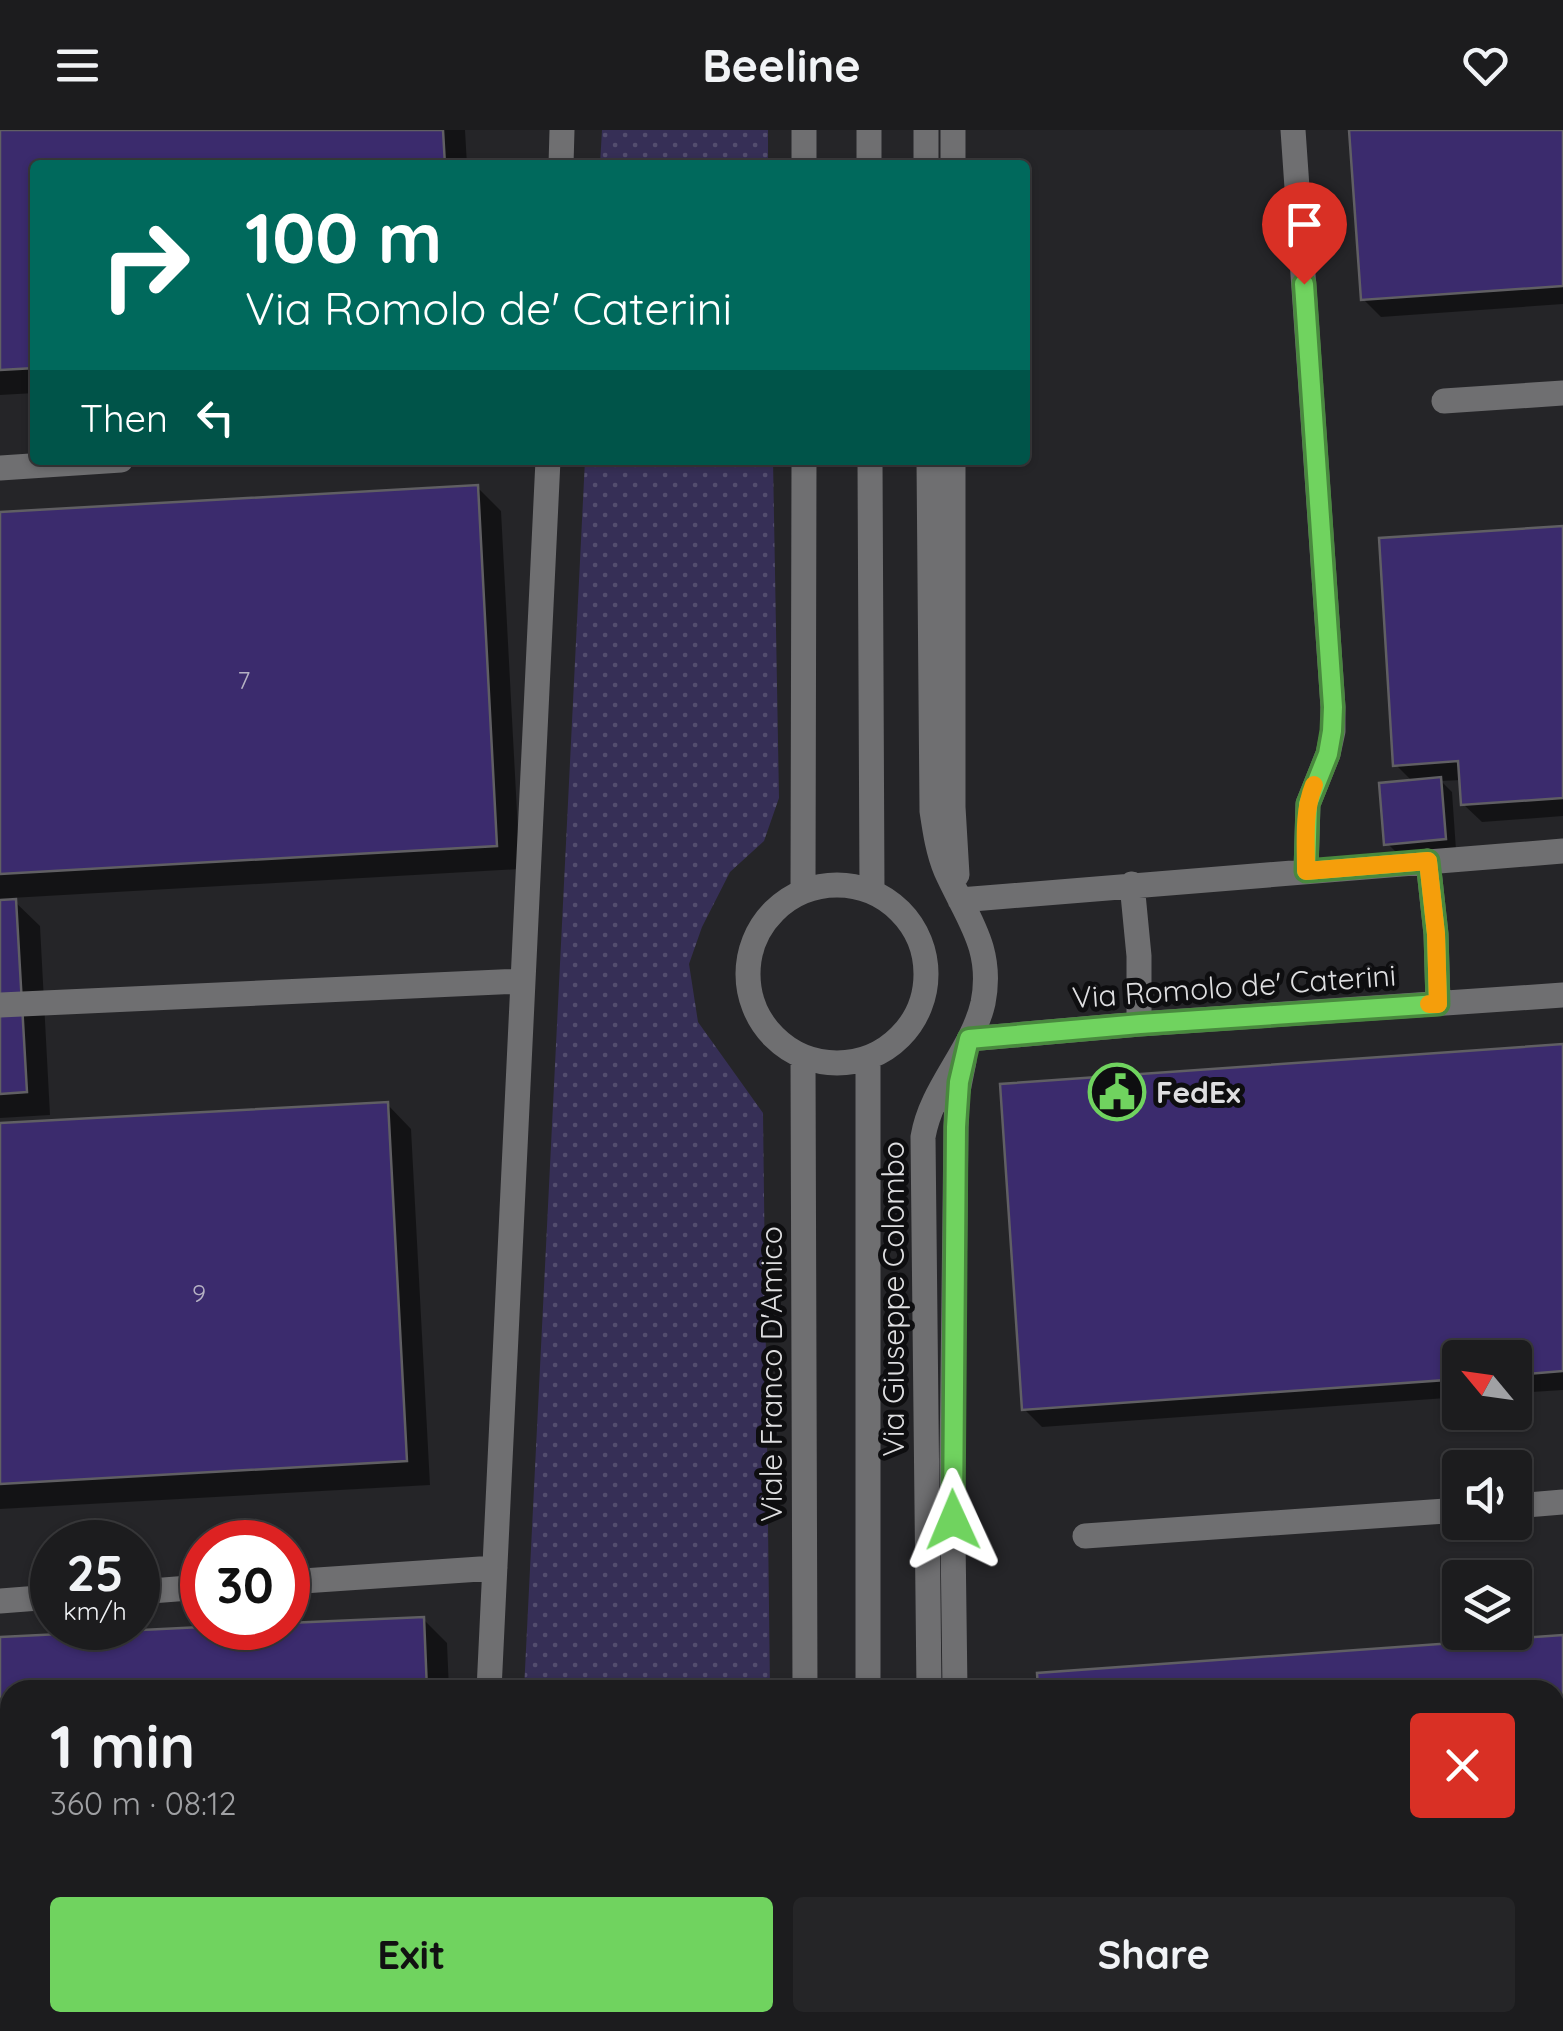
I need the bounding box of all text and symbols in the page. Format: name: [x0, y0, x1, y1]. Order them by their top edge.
text: Beeline: [702, 37, 861, 93]
icon: menu: [50, 38, 105, 93]
icon: heart: [1458, 38, 1513, 93]
pin: [1262, 182, 1347, 285]
text: 100 m: [245, 193, 442, 281]
icon: arrive: [1277, 197, 1332, 252]
icon: right: [80, 200, 210, 330]
text: Via Romolo de' Caterini: [245, 280, 732, 336]
icon: left: [188, 390, 243, 445]
text: Then: [80, 394, 168, 442]
house number: 7: [238, 664, 251, 695]
street label: Via Romolo de' Caterini: [1071, 956, 1397, 1016]
public building icon: FedEx: [1087, 1062, 1147, 1122]
place label: FedEx: [1156, 1073, 1241, 1111]
street label: Via Giuseppe Colombo: [874, 1141, 912, 1457]
street label: Viale Franco D'Amico: [752, 1226, 790, 1522]
house number: 9: [192, 1277, 206, 1308]
north arrow: [1442, 1340, 1532, 1430]
map controls: [1442, 1340, 1532, 1650]
button: sound: [1442, 1450, 1532, 1540]
position arrow: [901, 1468, 1005, 1572]
speed limit sign: 30: [180, 1520, 310, 1650]
text: 25: [66, 1541, 124, 1604]
button: layers: [1442, 1560, 1532, 1650]
text: km/h: [63, 1595, 127, 1626]
text: 1 min: [50, 1708, 195, 1783]
button: close: [1410, 1713, 1515, 1818]
text: 360 m · 08:12: [50, 1783, 237, 1823]
button: Exit: [50, 1897, 773, 2012]
button: Share: [793, 1897, 1515, 2012]

